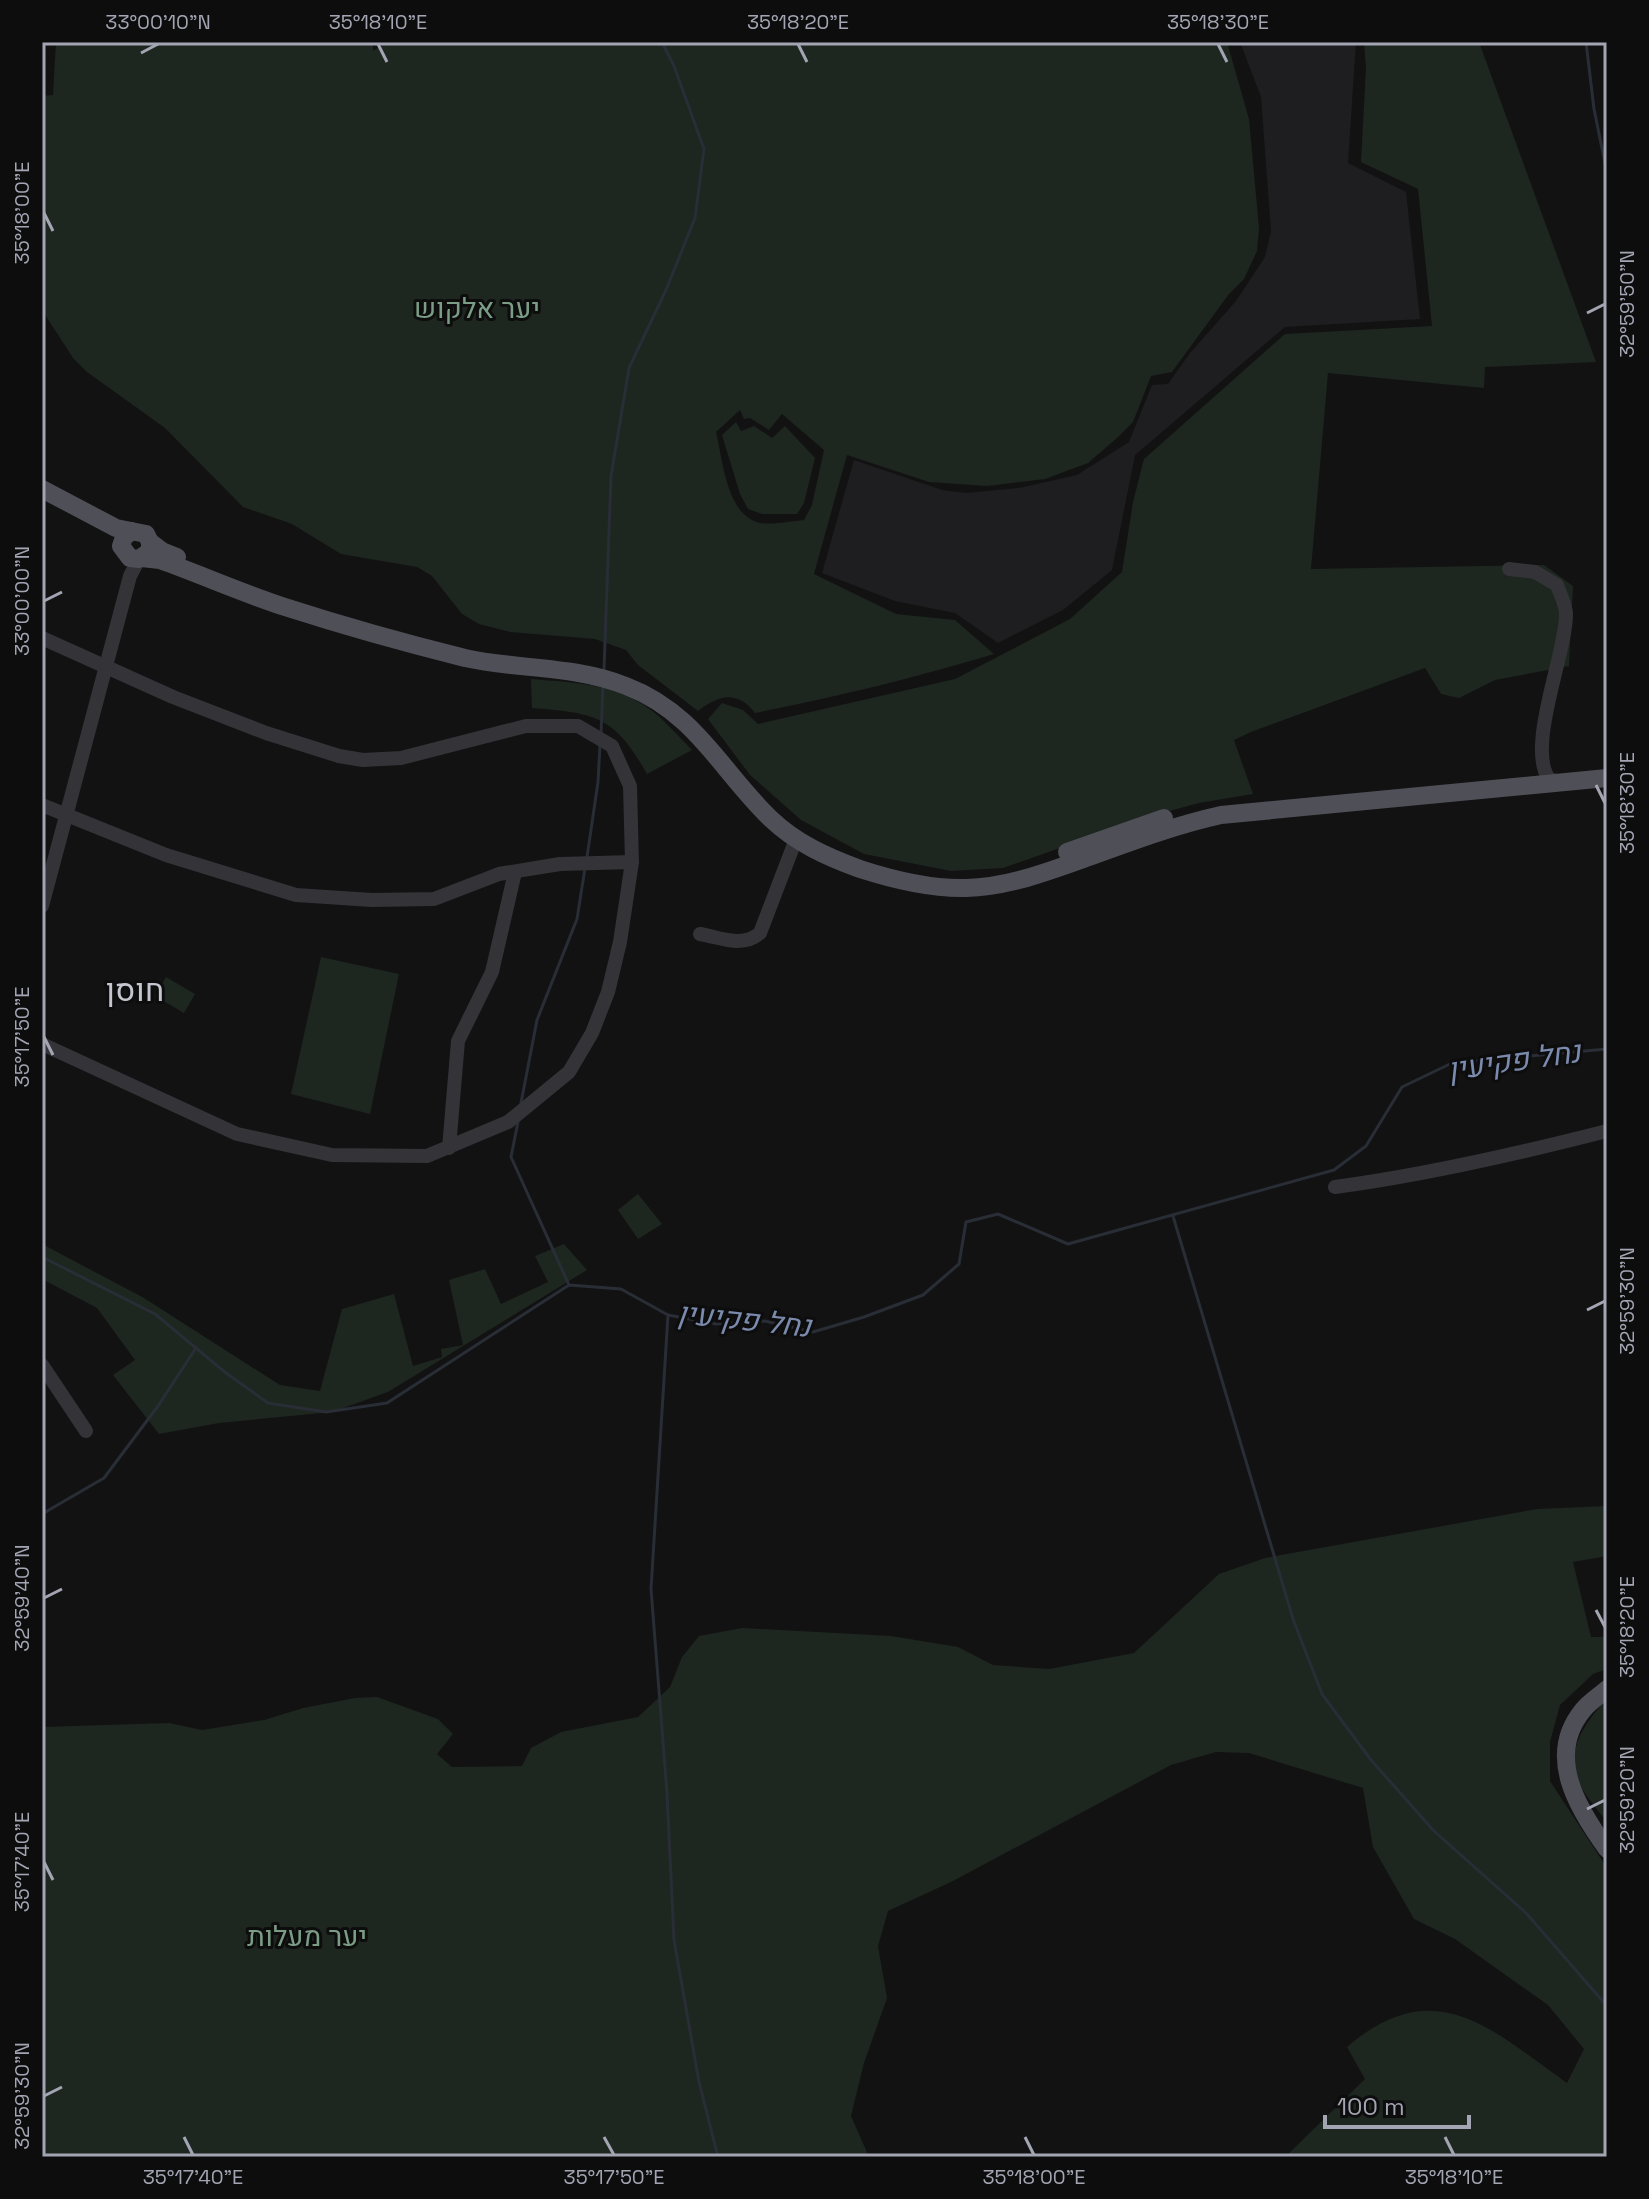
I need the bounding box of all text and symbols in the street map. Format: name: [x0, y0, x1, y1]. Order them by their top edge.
text: 33°00'10"N: [105, 9, 211, 35]
text: 35°18'10"E: [329, 9, 427, 35]
text: 35°18'20"E: [747, 9, 849, 35]
text: 35°18'30"E: [1167, 9, 1269, 35]
text: 35°18'00"E: [9, 162, 35, 264]
text: 32°59'50"N: [1614, 250, 1640, 358]
park label: יער אלקוש: [414, 290, 540, 326]
text: 33°00'00"N: [9, 546, 35, 656]
text: 35°18'30"E: [1614, 752, 1640, 854]
district label: חוסן: [106, 970, 164, 1010]
text: 35°17'50"E: [9, 987, 35, 1087]
water label: נחל פקיעין: [1445, 1032, 1585, 1089]
text: 32°59'30"N: [1614, 1247, 1640, 1355]
water label: נחל פקיעין: [676, 1293, 815, 1346]
text: 32°59'40"N: [9, 1544, 35, 1652]
text: 35°18'20"E: [1614, 1576, 1640, 1678]
text: 32°59'20"N: [1614, 1746, 1640, 1854]
text: 35°17'40"E: [9, 1812, 35, 1912]
park label: יער מעלות: [247, 1918, 367, 1954]
text: 32°59'30"N: [9, 2042, 35, 2150]
scale bar: [1325, 2079, 1469, 2129]
text: 100 m: [1337, 2091, 1405, 2122]
text: 35°17'40"E: [143, 2164, 243, 2190]
text: 35°17'50"E: [564, 2164, 664, 2190]
text: 35°18'00"E: [983, 2164, 1085, 2190]
text: 35°18'10"E: [1405, 2164, 1503, 2190]

